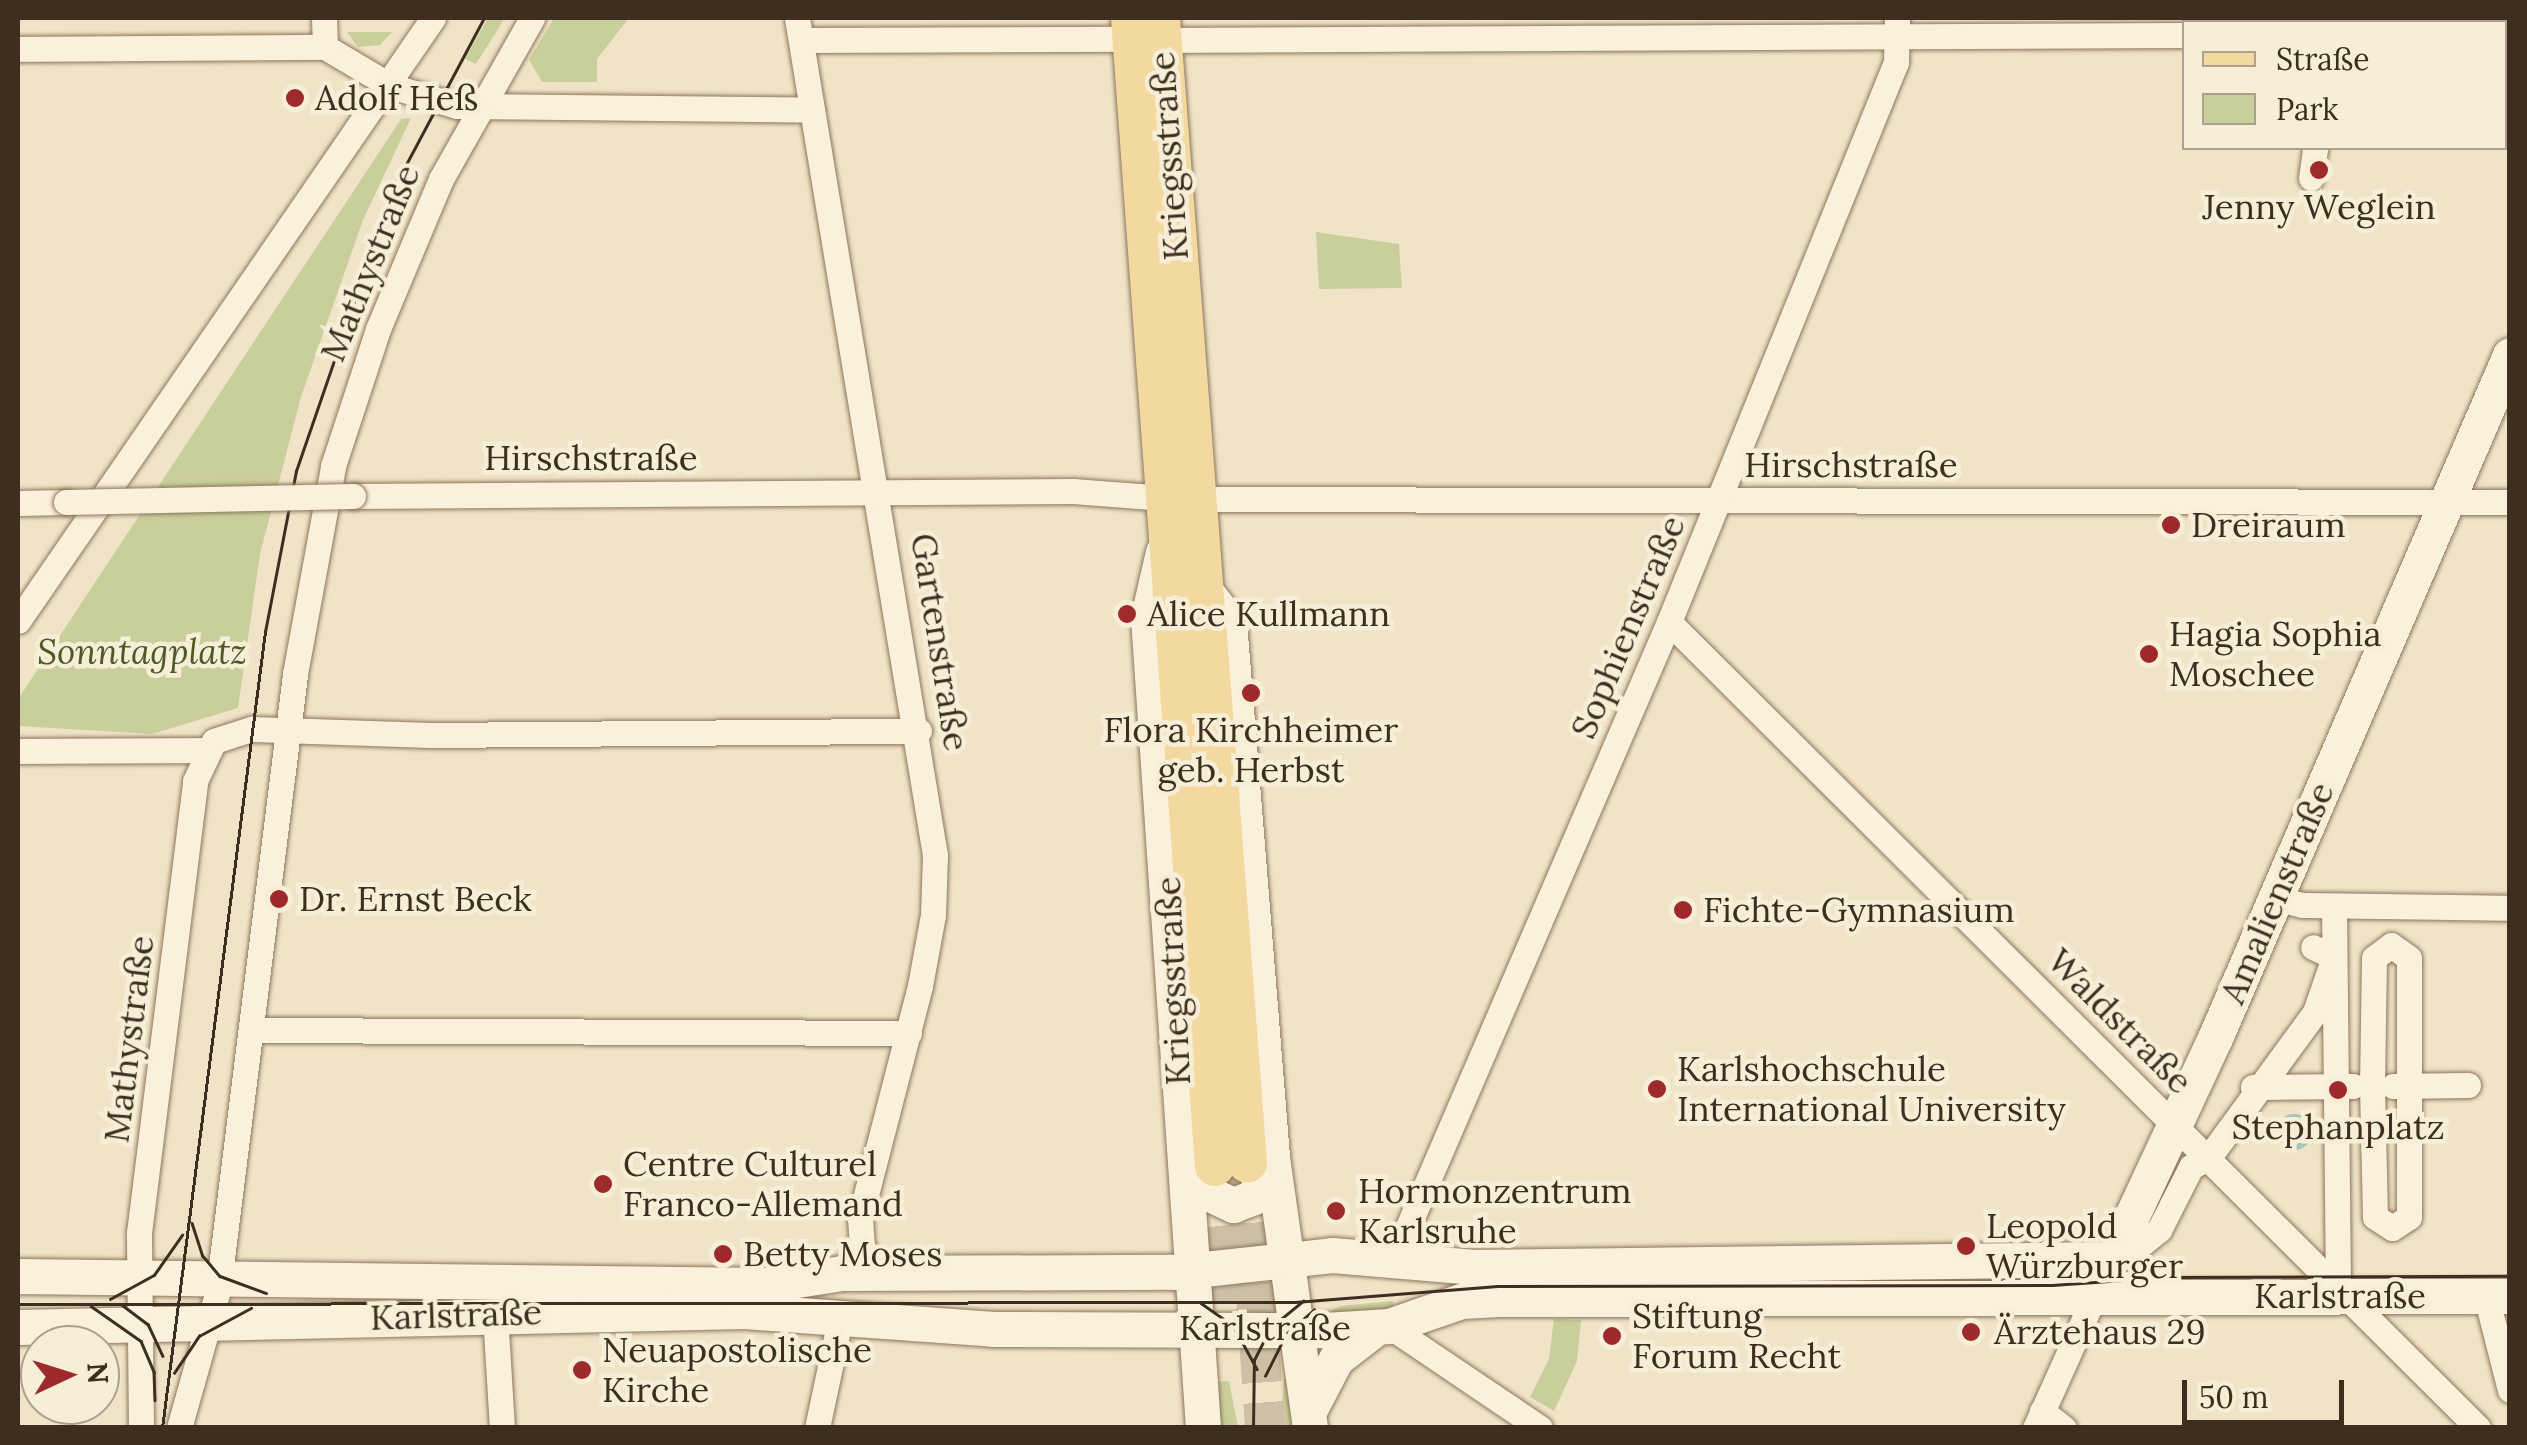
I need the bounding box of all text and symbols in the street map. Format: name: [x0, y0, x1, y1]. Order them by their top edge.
legend: [2182, 20, 2507, 150]
text: Straße: [2276, 40, 2369, 78]
street label: Kriegsstraße: [1141, 50, 1197, 262]
place label: Adolf Heß: [315, 77, 478, 119]
marker: Adolf Heß: [284, 87, 306, 109]
text: Park: [2276, 90, 2338, 128]
street label: Mathystraße: [312, 159, 428, 367]
marker: Jenny Weglein: [2308, 159, 2330, 181]
place label: Jenny Weglein: [2202, 186, 2436, 228]
street label: Hirschstraße: [484, 437, 698, 479]
street label: Hirschstraße: [1744, 444, 1958, 486]
place label: Dreiraum: [2191, 504, 2346, 546]
street label: Sophienstraße: [1562, 509, 1694, 745]
marker: Dreiraum: [2160, 514, 2182, 536]
street label: Gartenstraße: [902, 530, 978, 754]
place label: Alice Kullmann: [1147, 593, 1390, 635]
marker: Alice Kullmann: [1116, 603, 1138, 625]
place label: Hagia Sophia Moschee: [2169, 613, 2381, 695]
park label: Sonntagplatz: [37, 631, 247, 673]
marker: Hagia Sophia Moschee: [2138, 643, 2160, 665]
marker: Flora Kirchheimer geb. Herbst: [1240, 682, 1262, 704]
place label: Flora Kirchheimer geb. Herbst: [1104, 709, 1398, 791]
street label: Amalienstraße: [2211, 776, 2343, 1010]
street label: Kriegsstraße: [1147, 876, 1199, 1086]
place label: Dr. Ernst Beck: [299, 878, 532, 920]
marker: Dr. Ernst Beck: [268, 888, 290, 910]
place label: Fichte-Gymnasium: [1703, 889, 2015, 931]
marker: Fichte-Gymnasium: [1672, 899, 1694, 921]
street label: Mathystraße: [95, 933, 163, 1145]
street label: Waldstraße: [2039, 940, 2201, 1102]
place label: Karlshochschule International University: [1677, 1048, 2066, 1130]
marker: Karlshochschule International University: [1646, 1078, 1668, 1100]
marker: Stephanplatz: [2327, 1079, 2349, 1101]
place label: Stephanplatz: [2231, 1106, 2445, 1148]
place label: Centre Culturel Franco-Allemand: [623, 1143, 903, 1225]
place label: Hormonzentrum Karlsruhe: [1358, 1170, 1632, 1252]
marker: Centre Culturel Franco-Allemand: [592, 1173, 614, 1195]
marker: Hormonzentrum Karlsruhe: [1323, 1198, 1349, 1224]
place label: Leopold Würzburger: [1986, 1205, 2183, 1287]
place label: Betty Moses: [743, 1233, 942, 1275]
marker: Leopold Würzburger: [1955, 1235, 1977, 1257]
marker: Betty Moses: [712, 1243, 734, 1265]
street label: Karlstraße: [2254, 1275, 2426, 1317]
street label: Karlstraße: [369, 1291, 543, 1339]
place label: Stiftung Forum Recht: [1632, 1295, 1841, 1377]
street label: Karlstraße: [1179, 1307, 1351, 1349]
place label: Ärztehaus 29: [1994, 1311, 2206, 1353]
marker: Ärztehaus 29: [1958, 1319, 1984, 1345]
north arrow: [20, 1325, 120, 1425]
marker: Stiftung Forum Recht: [1601, 1325, 1623, 1347]
place label: Neuapostolische Kirche: [602, 1329, 872, 1411]
marker: Neuapostolische Kirche: [571, 1359, 593, 1381]
scale bar: [2187, 1360, 2350, 1422]
text: N: [79, 1361, 117, 1385]
text: 50 m: [2199, 1378, 2269, 1416]

